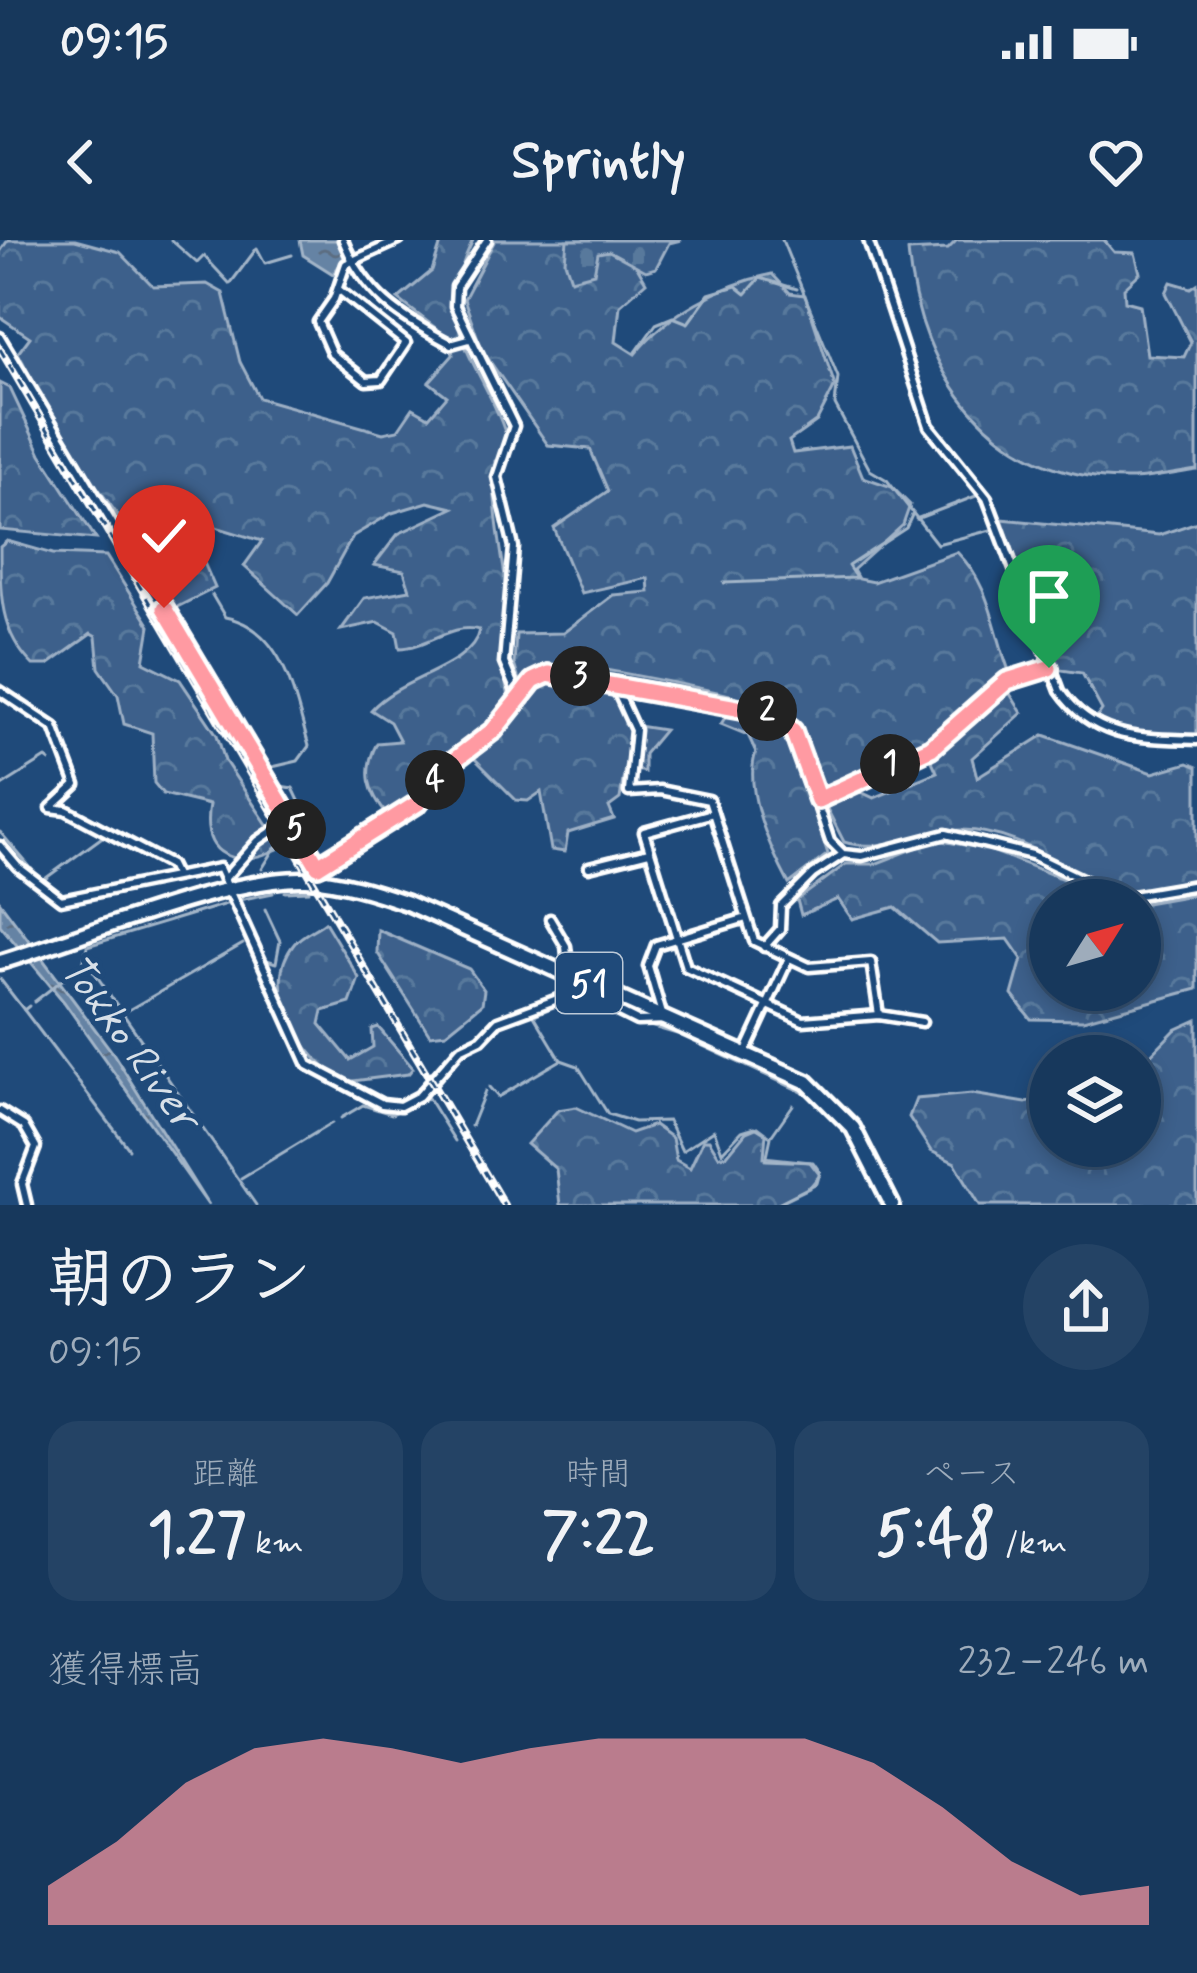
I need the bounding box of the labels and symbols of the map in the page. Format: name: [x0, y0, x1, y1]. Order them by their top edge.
pin: [113, 485, 215, 608]
pin: [998, 545, 1100, 668]
pin: 3: [550, 646, 610, 706]
pin: 2: [737, 681, 797, 741]
pin: 1: [860, 734, 920, 794]
pin: 4: [405, 750, 465, 810]
pin: 5: [266, 799, 326, 859]
north arrow: [1029, 879, 1161, 1011]
water label: Tokko River: [46, 944, 214, 1146]
road number: 51: [556, 953, 622, 1013]

